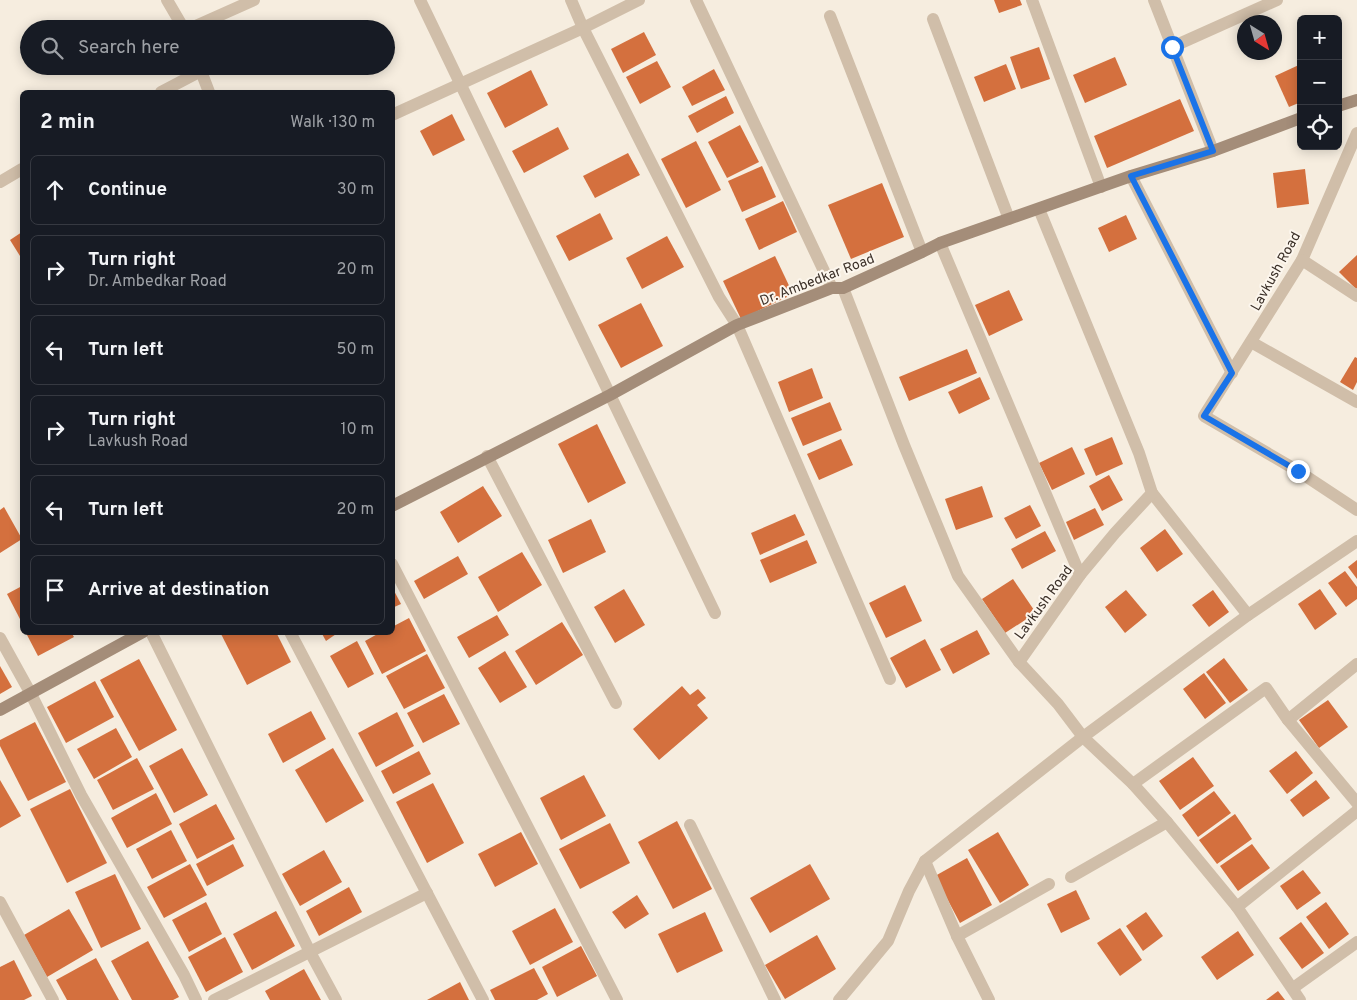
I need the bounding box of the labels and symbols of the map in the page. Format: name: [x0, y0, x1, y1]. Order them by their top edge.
north arrow: [1237, 15, 1282, 60]
route start: [1161, 36, 1184, 59]
street label: Lavkush Road: [1248, 229, 1305, 314]
street label: Dr. Ambedkar Road: [758, 251, 877, 310]
route end: [1287, 460, 1310, 483]
street label: Lavkush Road: [1012, 562, 1077, 643]

